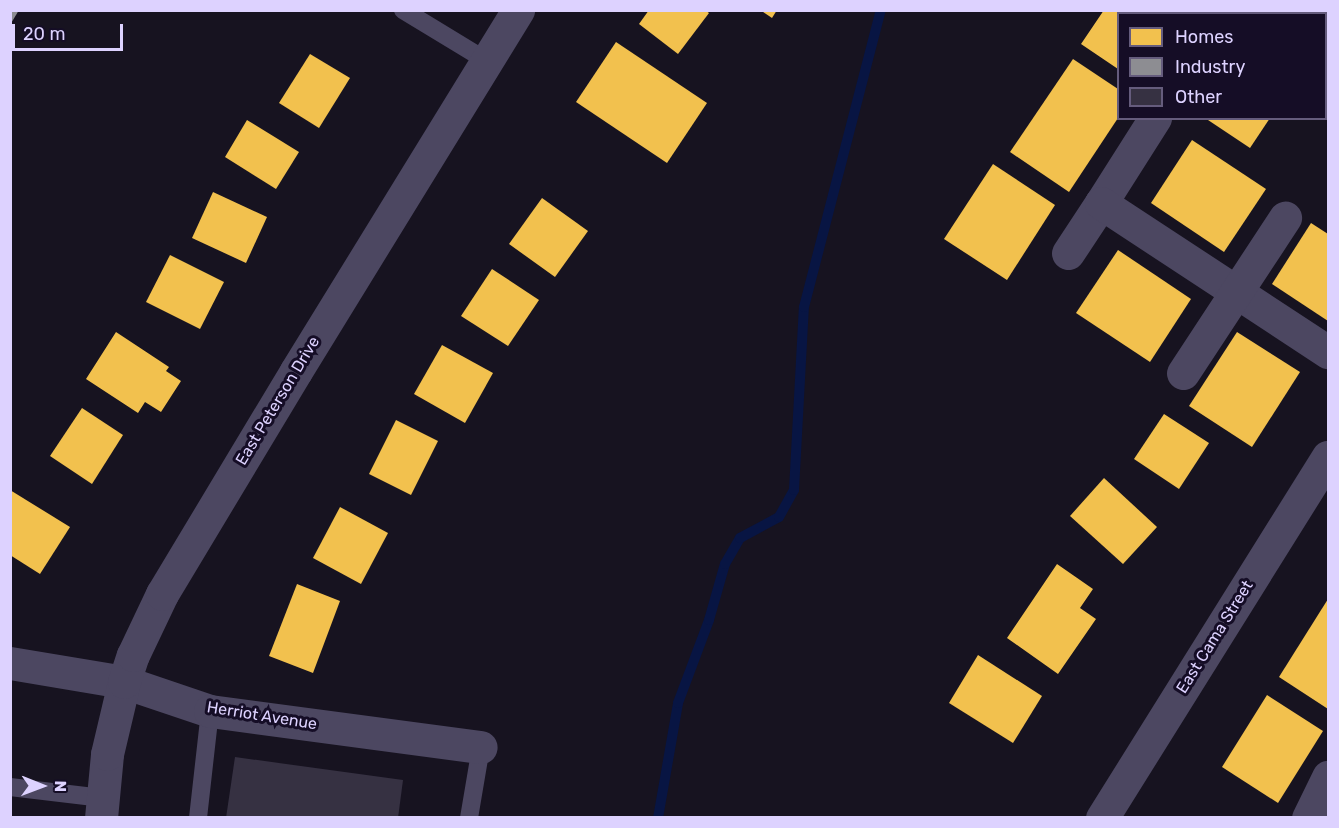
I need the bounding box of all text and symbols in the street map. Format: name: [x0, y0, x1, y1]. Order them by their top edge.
scale bar: [15, 12, 126, 50]
legend: [1117, 12, 1327, 120]
text: 20 m: [23, 23, 65, 45]
text: Homes: [1175, 26, 1233, 48]
text: Industry: [1175, 56, 1245, 78]
text: Other: [1175, 86, 1222, 108]
street label: East Peterson Drive: [232, 333, 324, 469]
street label: East Cama Street: [1173, 577, 1257, 697]
street label: Herriot Avenue: [205, 698, 319, 734]
north arrow: [12, 756, 72, 816]
text: N: [51, 780, 70, 792]

